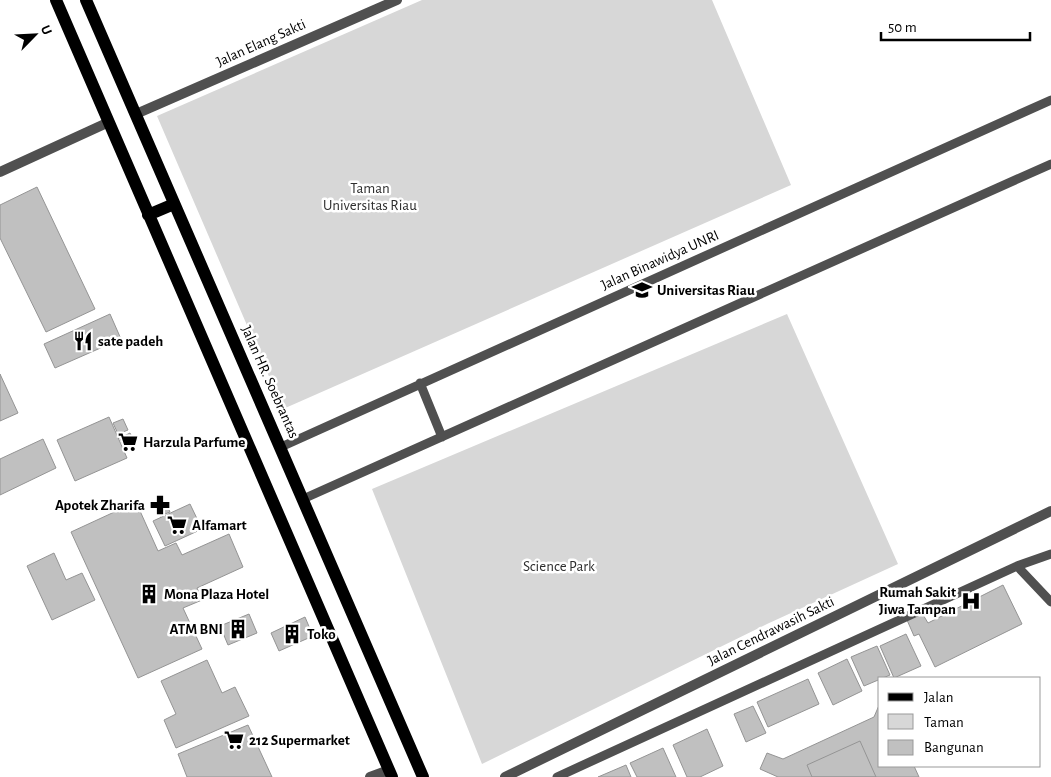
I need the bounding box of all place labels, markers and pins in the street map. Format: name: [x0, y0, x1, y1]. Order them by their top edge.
school or university icon: Universitas Riau: [631, 279, 653, 301]
place label: Universitas Riau: [657, 283, 755, 298]
restaurant icon: sate padeh: [72, 330, 94, 352]
place label: sate padeh: [98, 334, 163, 349]
supermarket icon: Harzula Parfume: [117, 431, 139, 453]
place label: Harzula Parfume: [143, 435, 245, 450]
pharmacy icon: Apotek Zharifa: [149, 494, 171, 516]
place label: Apotek Zharifa: [55, 498, 145, 513]
supermarket icon: Alfamart: [166, 514, 188, 536]
place label: Alfamart: [192, 518, 247, 533]
building icon: Mona Plaza Hotel: [138, 583, 160, 605]
place label: Rumah Sakit Jiwa Tampan: [879, 585, 956, 617]
place label: Mona Plaza Hotel: [164, 587, 269, 602]
hospital icon: Rumah Sakit Jiwa Tampan: [960, 590, 982, 612]
building icon: ATM BNI: [227, 618, 249, 640]
place label: ATM BNI: [169, 622, 223, 637]
building icon: Toko: [281, 623, 303, 645]
place label: Toko: [307, 627, 336, 642]
supermarket icon: 212 Supermarket: [223, 729, 245, 751]
place label: 212 Supermarket: [249, 733, 350, 748]

